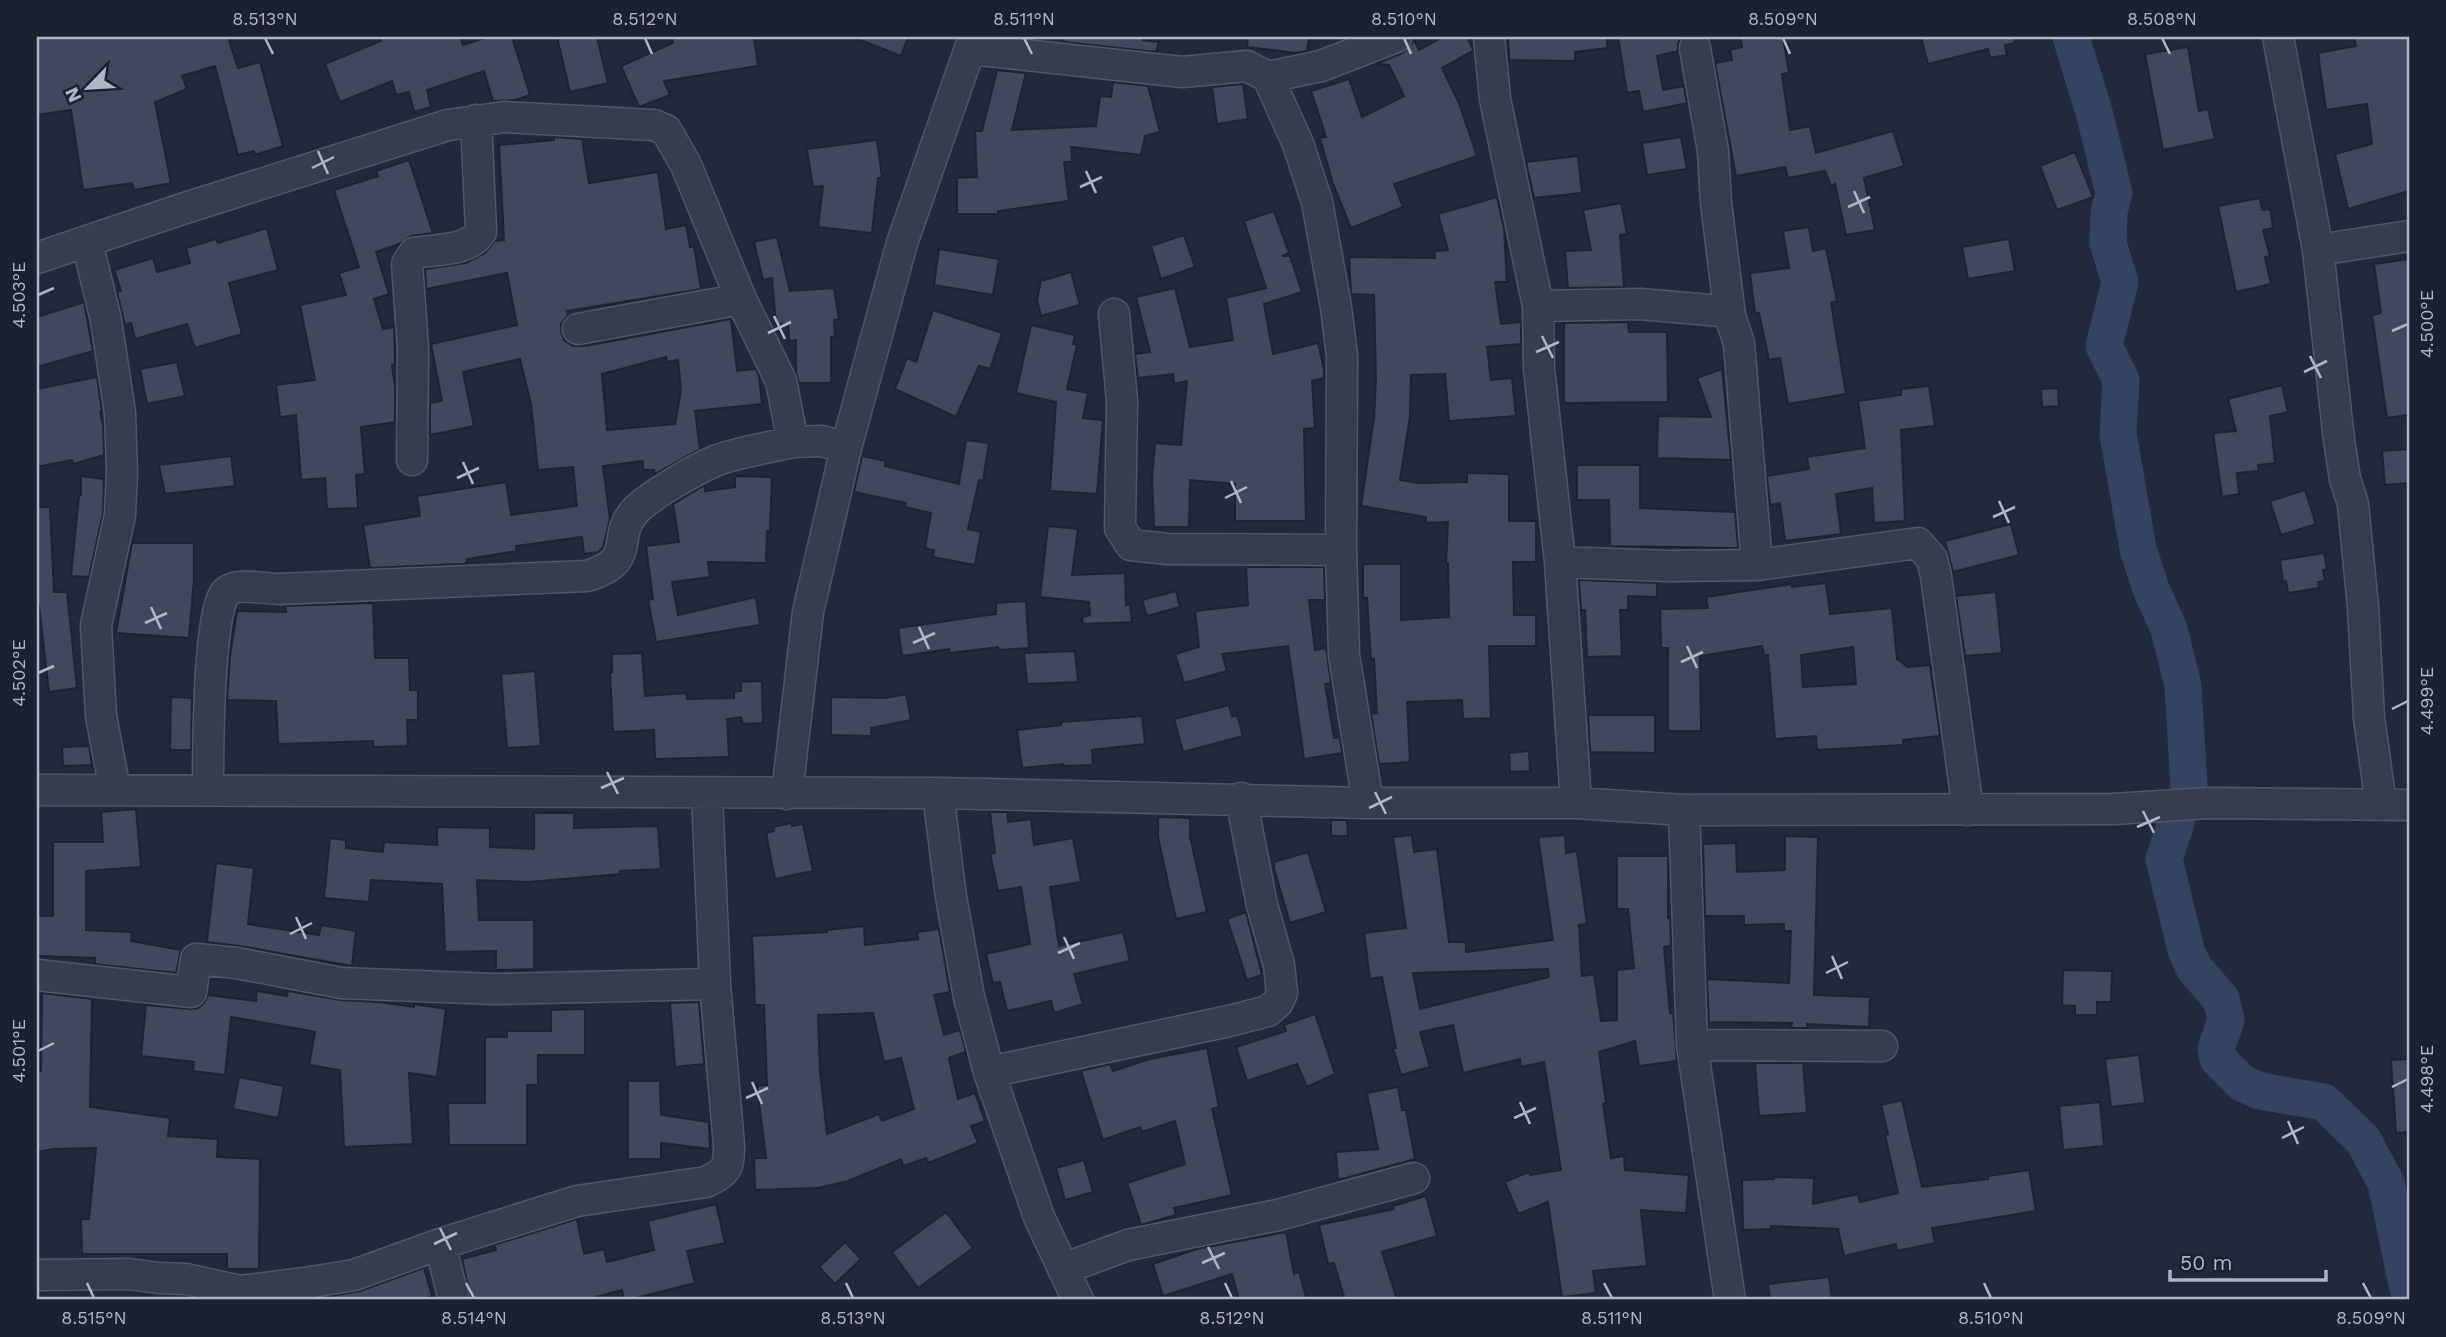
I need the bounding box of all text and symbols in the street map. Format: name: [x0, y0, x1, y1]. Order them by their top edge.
text: 8.513°N: [232, 8, 298, 29]
text: 8.512°N: [612, 8, 678, 29]
text: 8.511°N: [993, 8, 1055, 29]
text: 8.510°N: [1371, 8, 1437, 29]
text: 8.509°N: [1748, 8, 1818, 29]
text: 8.508°N: [2127, 8, 2197, 29]
north arrow: [52, 52, 122, 122]
text: N: [60, 84, 86, 106]
text: 4.503°E: [8, 261, 29, 329]
text: 4.500°E: [2416, 290, 2437, 358]
text: 4.502°E: [8, 639, 29, 707]
text: 4.499°E: [2416, 667, 2437, 735]
text: 4.501°E: [8, 1019, 29, 1083]
text: 4.498°E: [2416, 1045, 2437, 1113]
scale bar: [2170, 1239, 2325, 1283]
text: 50 m: [2180, 1250, 2232, 1275]
text: 8.515°N: [61, 1307, 127, 1328]
text: 8.514°N: [441, 1307, 507, 1328]
text: 8.513°N: [820, 1307, 886, 1328]
text: 8.512°N: [1199, 1307, 1265, 1328]
text: 8.511°N: [1581, 1307, 1643, 1328]
text: 8.510°N: [1958, 1307, 2024, 1328]
text: 8.509°N: [2336, 1307, 2406, 1328]

